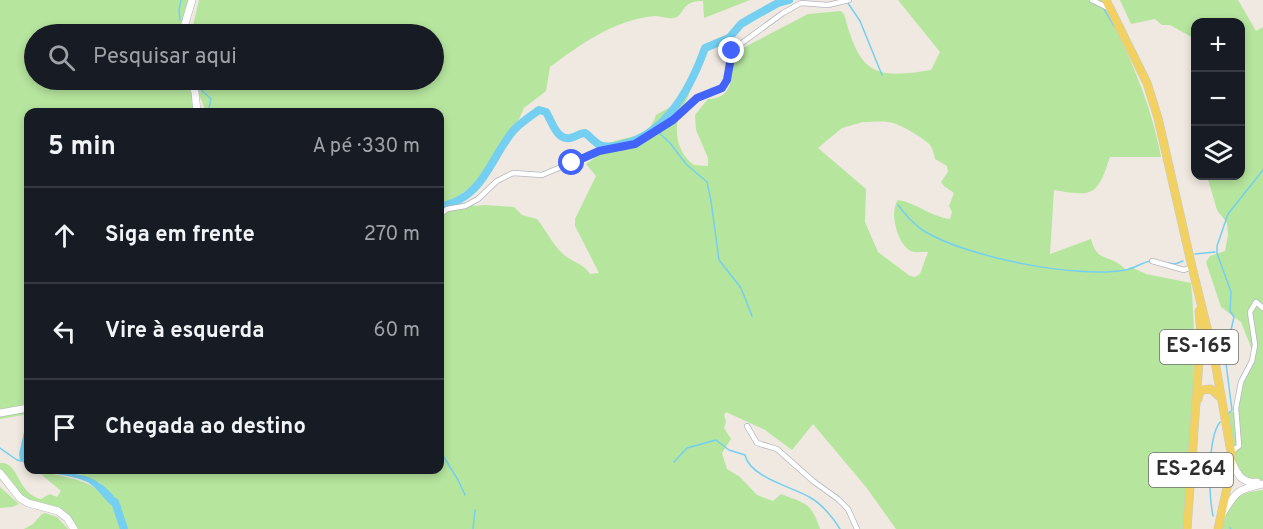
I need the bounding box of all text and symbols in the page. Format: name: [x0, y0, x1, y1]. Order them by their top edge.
map controls: [1191, 18, 1245, 180]
button: +: [1191, 18, 1245, 72]
search box: [24, 24, 444, 90]
route end: [718, 37, 744, 63]
icon: search: [45, 41, 78, 74]
text: Pesquisar aqui: [93, 44, 237, 71]
button: −: [1191, 72, 1245, 126]
button: layers: [1191, 126, 1245, 180]
text: 5 min: [48, 131, 116, 164]
text: A pé · 330 m: [312, 134, 420, 160]
route start: [558, 149, 584, 175]
icon: ahead: [48, 219, 81, 252]
text: Siga em frente: [105, 222, 255, 249]
text: 270 m: [364, 222, 420, 248]
icon: left: [48, 315, 81, 348]
text: Vire à esquerda: [105, 318, 264, 345]
text: 60 m: [374, 318, 420, 344]
road number: ES-165: [1160, 330, 1238, 364]
icon: arrive: [48, 411, 81, 444]
text: Chegada ao destino: [105, 414, 306, 441]
road number: ES-264: [1149, 453, 1233, 487]

